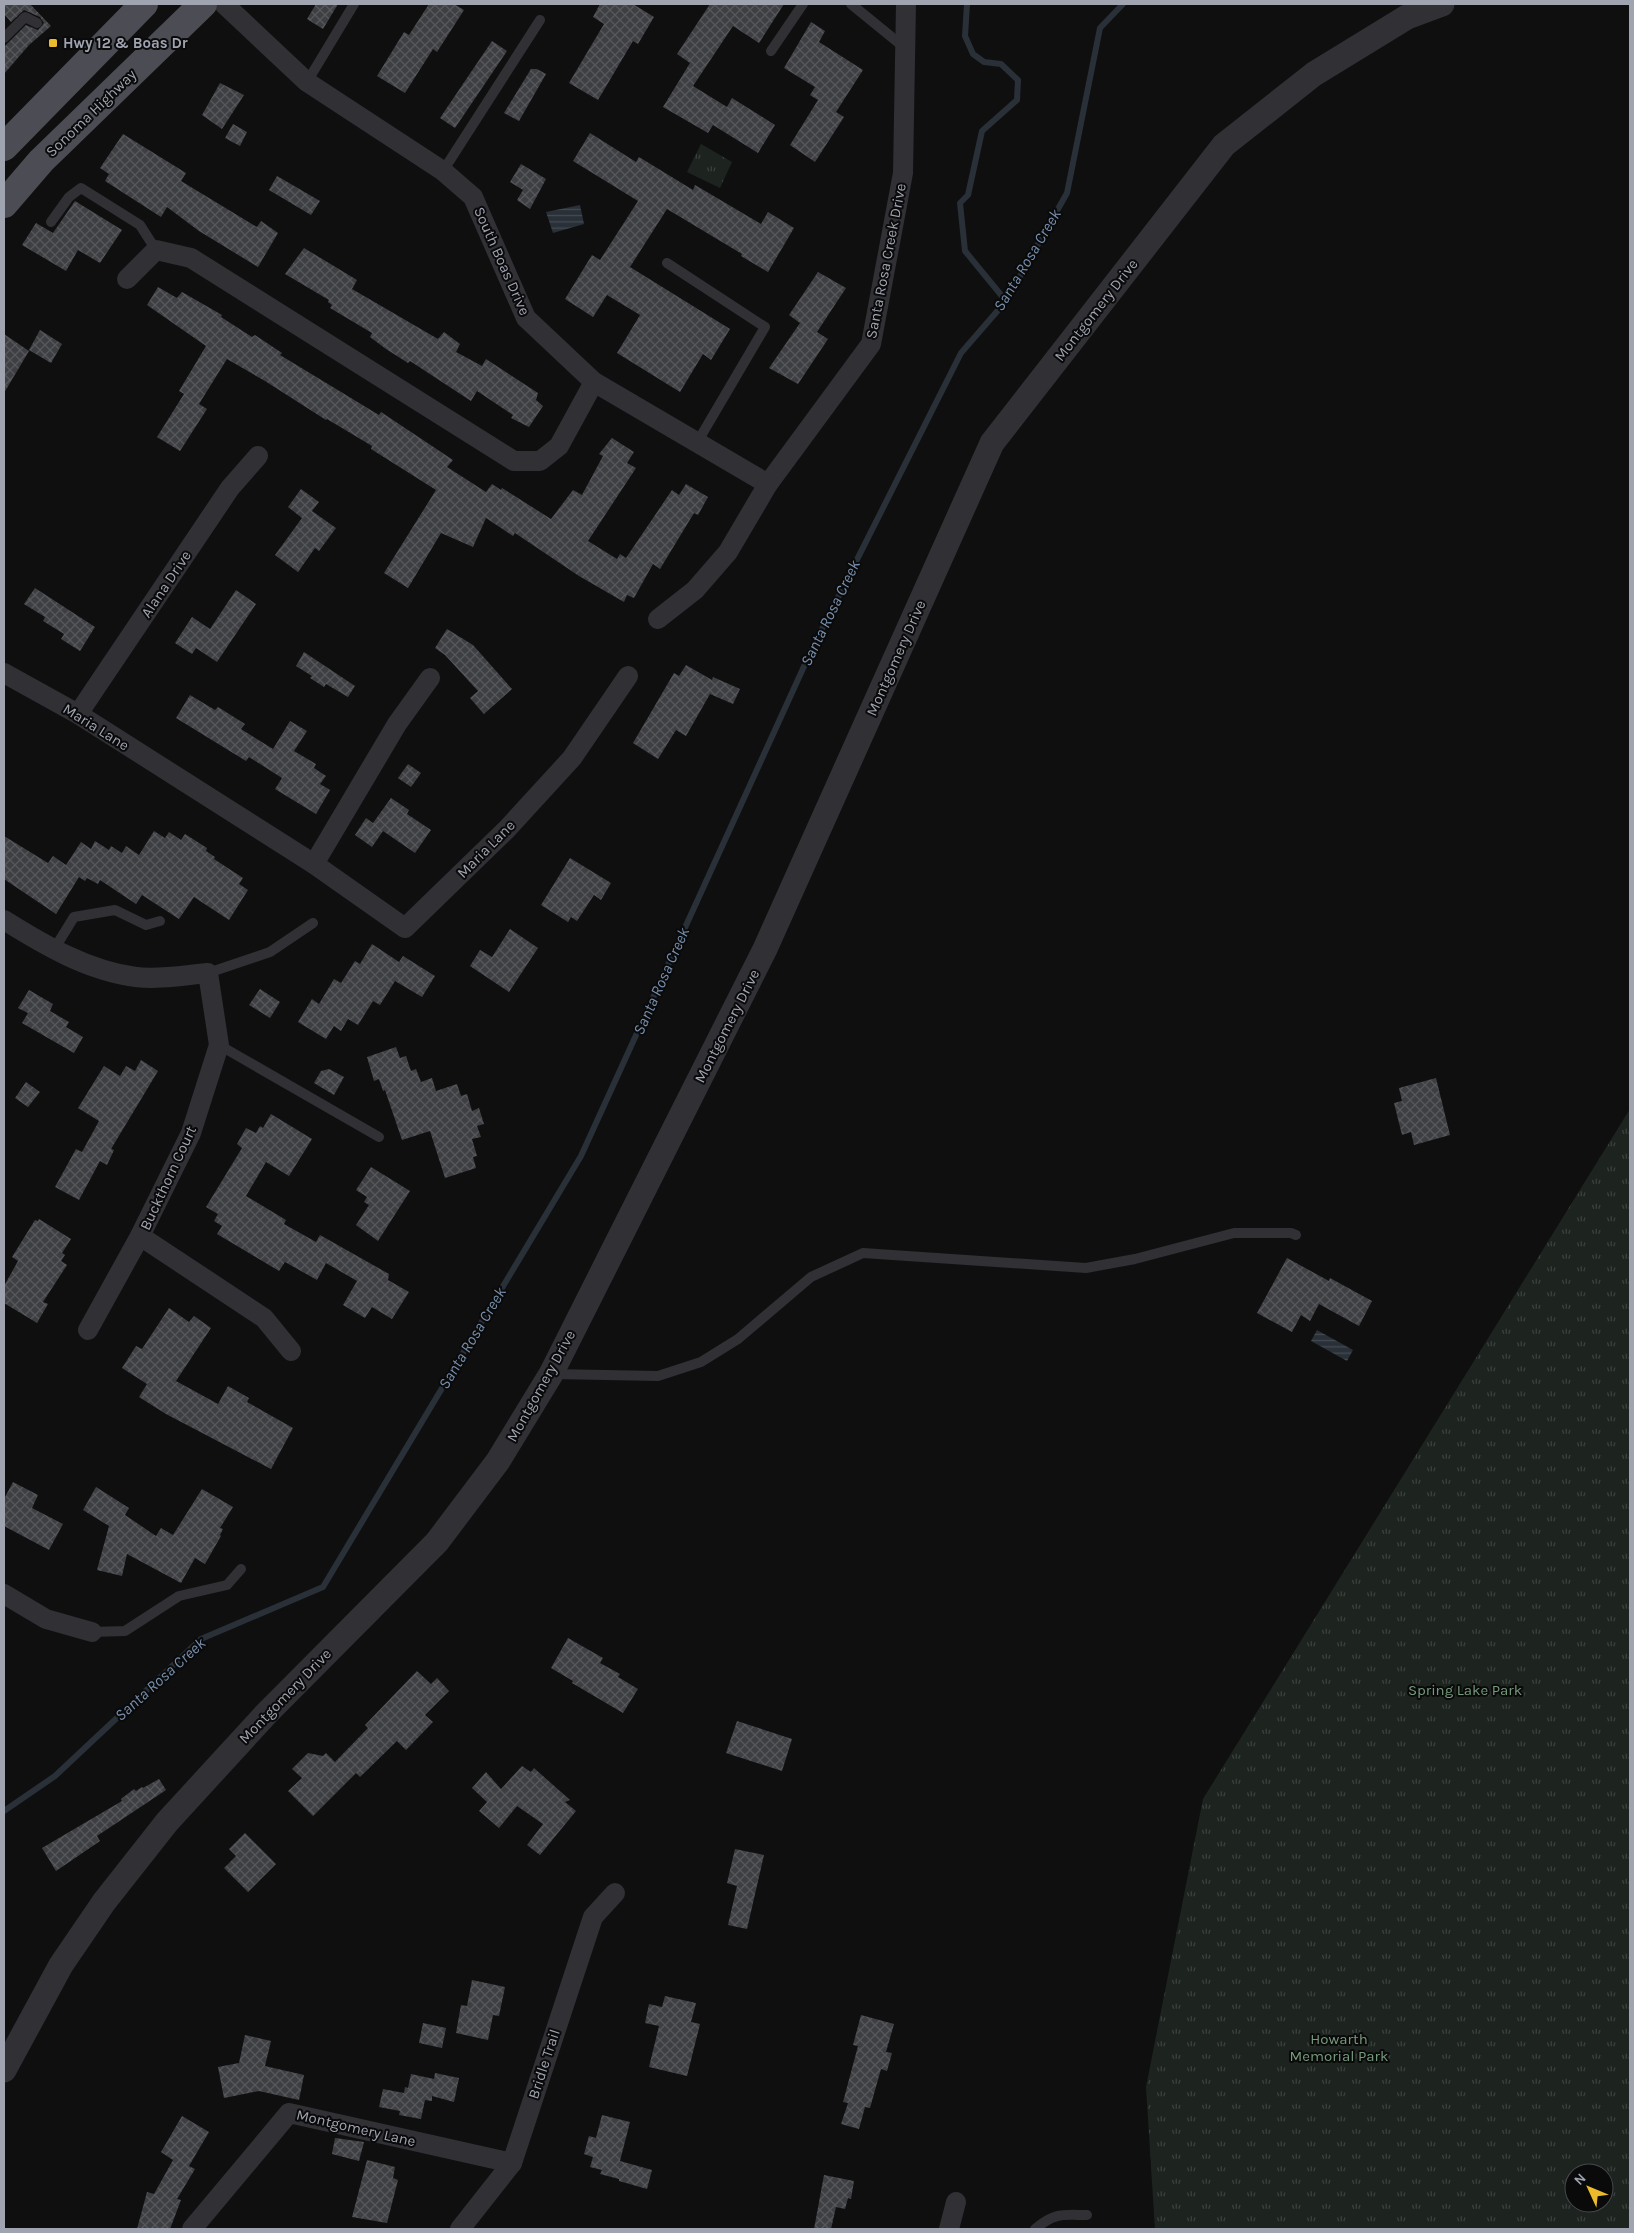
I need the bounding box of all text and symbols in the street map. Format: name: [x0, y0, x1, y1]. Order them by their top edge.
place label: Hwy 12 & Boas Dr: [63, 34, 188, 52]
marker: Hwy 12 & Boas Dr: [47, 37, 59, 49]
street label: Sonoma Highway: [42, 65, 140, 161]
street label: Santa Rosa Creek Drive: [862, 182, 910, 340]
street label: South Boas Drive: [470, 204, 534, 318]
water label: Santa Rosa Creek: [989, 205, 1065, 314]
street label: Montgomery Drive: [1050, 255, 1142, 365]
street label: Alana Drive: [137, 547, 195, 621]
water label: Santa Rosa Creek: [796, 556, 864, 669]
street label: Montgomery Drive: [862, 597, 930, 719]
street label: Maria Lane: [60, 700, 132, 754]
street label: Maria Lane: [453, 816, 519, 882]
water label: Santa Rosa Creek: [629, 924, 693, 1038]
street label: Montgomery Drive: [691, 966, 763, 1086]
street label: Buckthorn Court: [136, 1123, 200, 1233]
water label: Santa Rosa Creek: [434, 1283, 510, 1392]
street label: Montgomery Drive: [503, 1327, 579, 1445]
water label: Santa Rosa Creek: [111, 1633, 210, 1725]
street label: Montgomery Drive: [235, 1645, 335, 1747]
park label: Spring Lake Park: [1408, 1681, 1522, 1699]
street label: Bridle Trail: [524, 2027, 564, 2101]
park label: Howarth Memorial Park: [1290, 2030, 1388, 2065]
street label: Montgomery Lane: [295, 2106, 417, 2150]
north arrow: [1564, 2163, 1614, 2213]
text: N: [1570, 2170, 1590, 2189]

